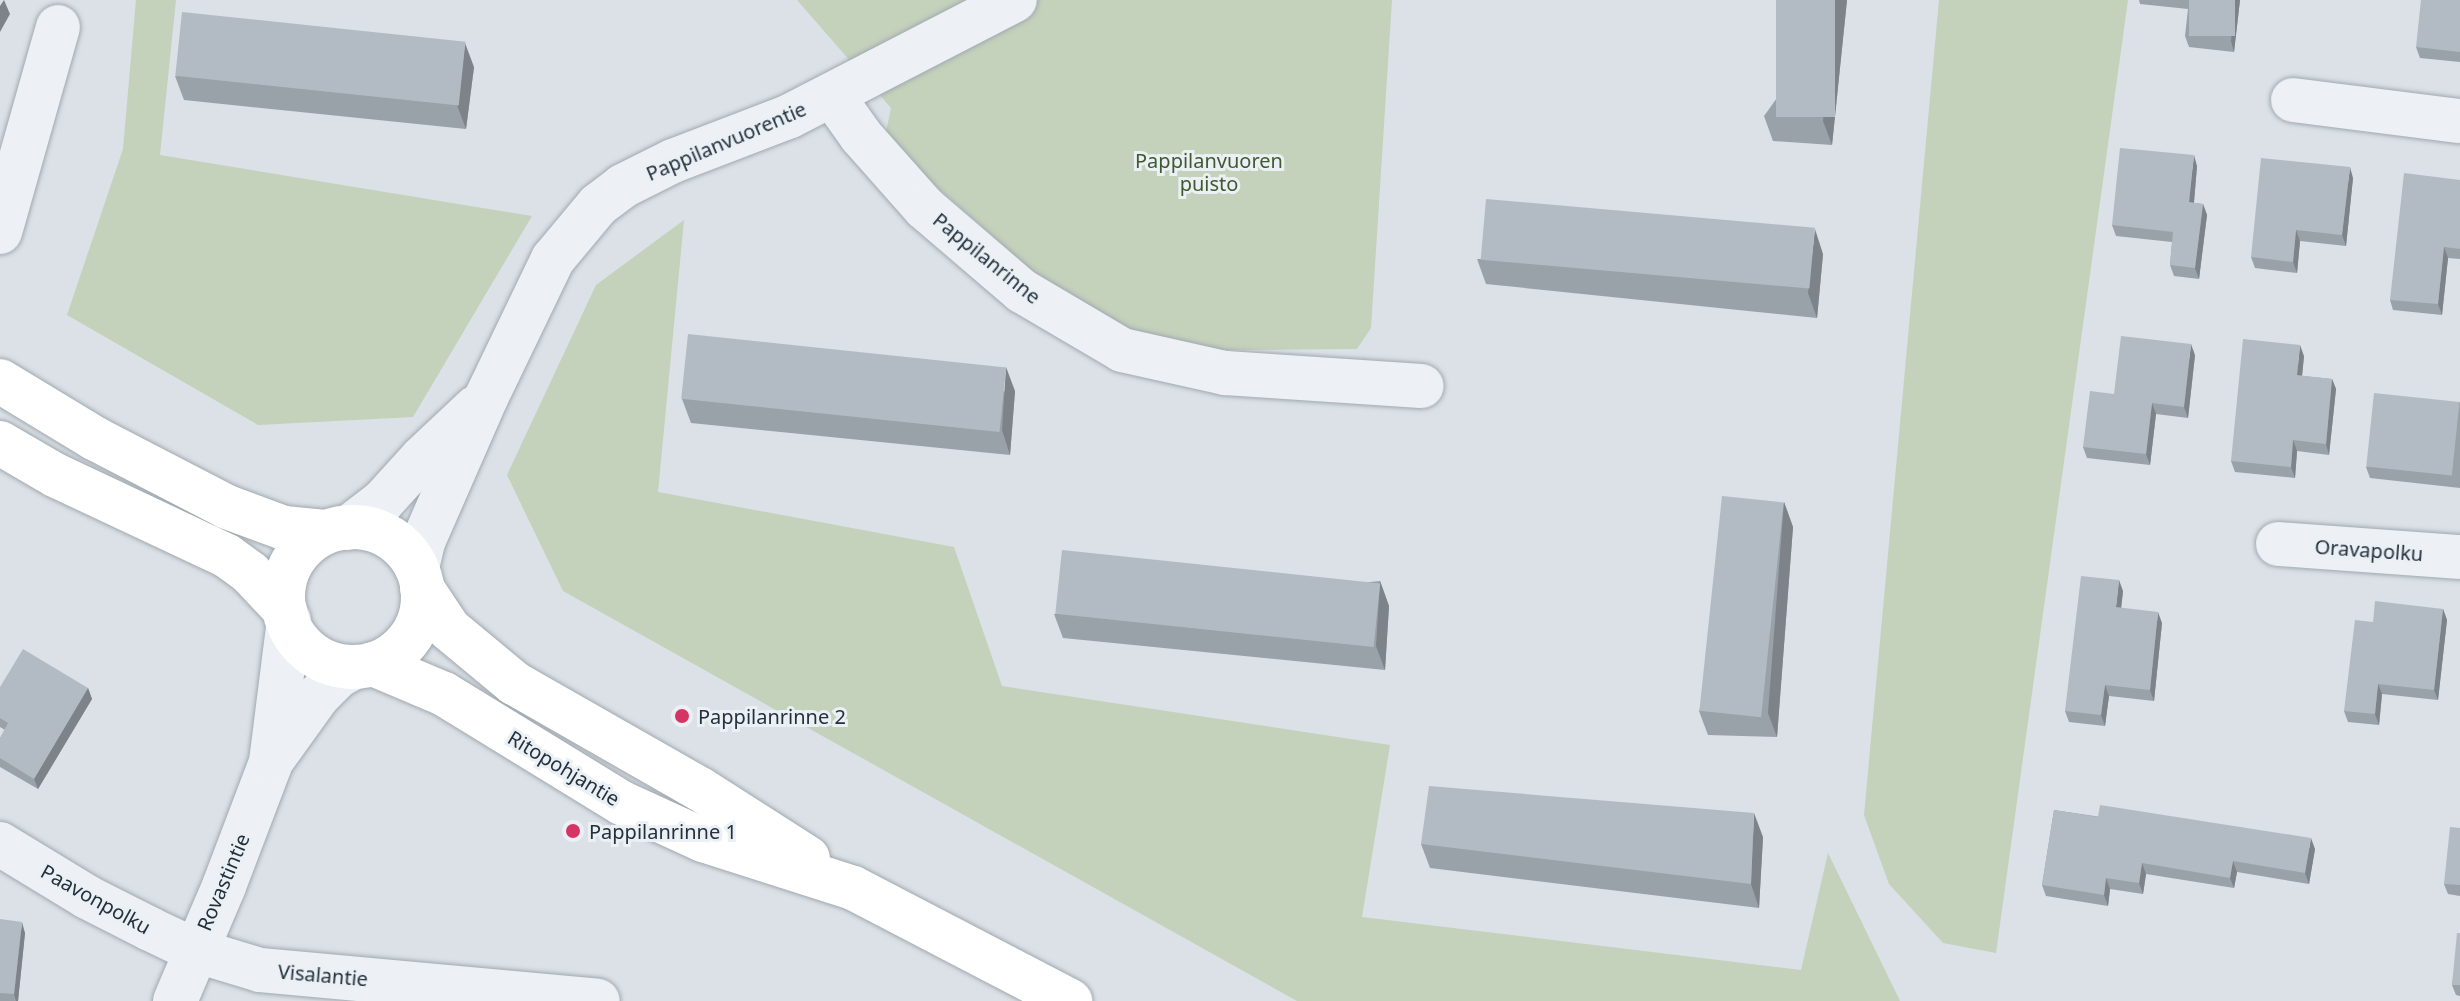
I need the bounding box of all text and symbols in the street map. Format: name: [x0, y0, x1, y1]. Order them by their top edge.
street label: Pappilanvuorentie: [642, 96, 810, 186]
park label: Pappilanvuoren puisto: [1135, 148, 1283, 195]
street label: Pappilanrinne: [928, 207, 1046, 309]
street label: Oravapolku: [2314, 534, 2424, 566]
place label: Pappilanrinne 2: [698, 704, 846, 728]
marker: Pappilanrinne 2: [673, 707, 691, 725]
street label: Ritopohjantie: [504, 725, 624, 811]
place label: Pappilanrinne 1: [589, 819, 737, 843]
marker: Pappilanrinne 1: [564, 822, 582, 840]
street label: Rovastintie: [192, 830, 254, 934]
street label: Paavonpolku: [37, 859, 155, 939]
street label: Visalantie: [277, 959, 369, 991]

